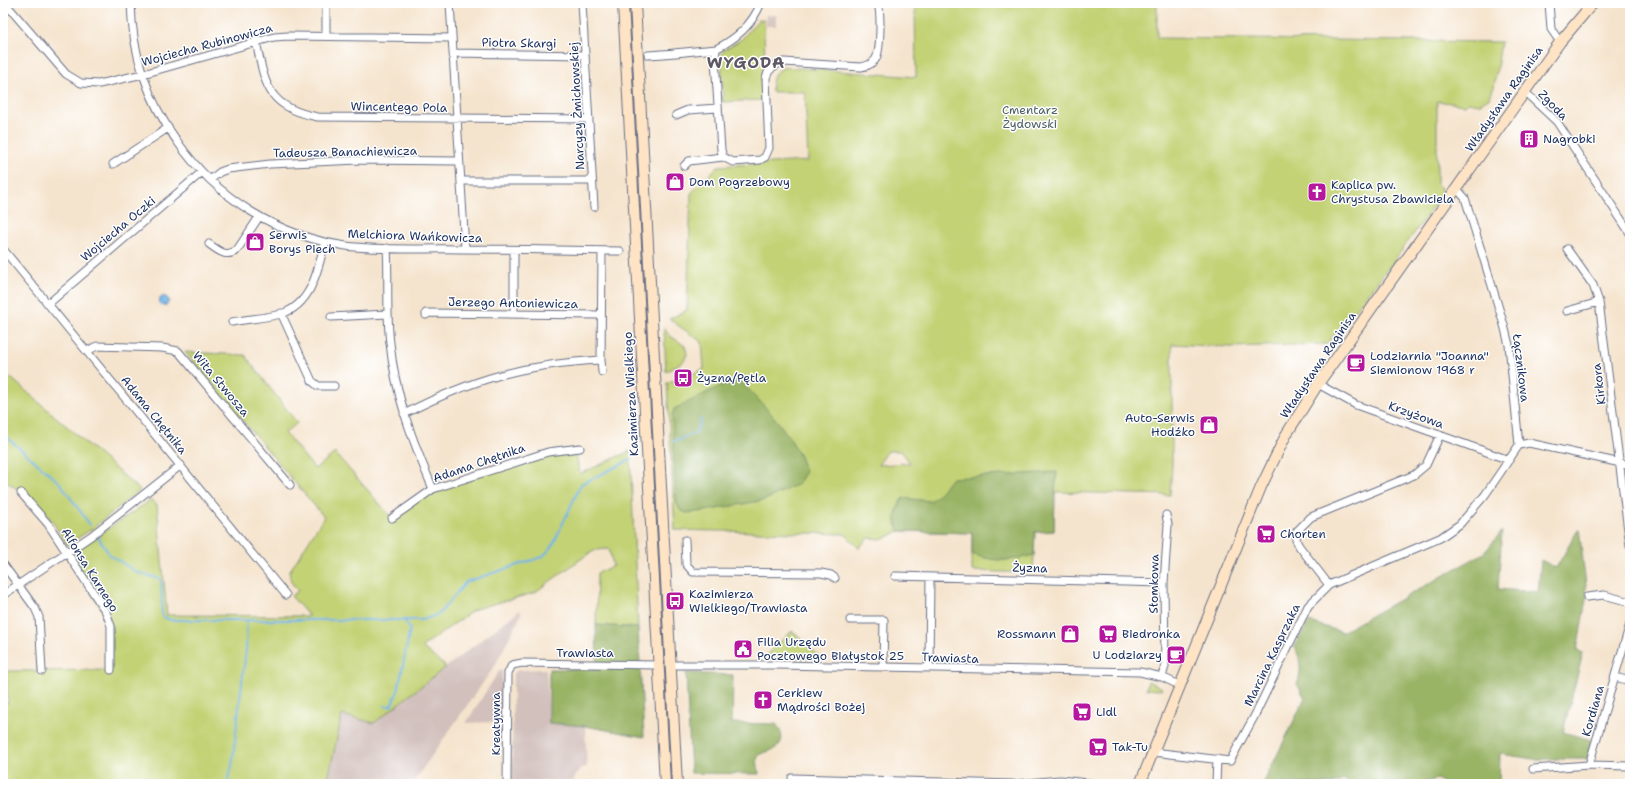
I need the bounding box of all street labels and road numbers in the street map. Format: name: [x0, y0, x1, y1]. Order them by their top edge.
street label: Wojciecha Rubinowicza: [140, 20, 275, 70]
street label: Piotra Skargi: [481, 34, 557, 52]
street label: Narcyzy Żmichowskiej: [566, 42, 588, 170]
street label: Władysława Raginisa: [1461, 43, 1547, 155]
street label: Zgoda: [1535, 86, 1572, 124]
street label: Wincentego Pola: [350, 98, 448, 116]
street label: Tadeusza Banachiewicza: [273, 143, 418, 161]
street label: Wojciecha Oczki: [77, 193, 159, 265]
street label: Melchiora Wańkowicza: [347, 226, 483, 246]
street label: Jerzego Antoniewicza: [448, 294, 579, 312]
street label: Władysława Raginisa: [1276, 308, 1360, 422]
street label: Kazimierza Wielkiego: [620, 331, 642, 457]
street label: Łącznikowa: [1509, 332, 1533, 403]
street label: Wita Stwosza: [189, 348, 253, 420]
street label: Kirkora: [1588, 362, 1609, 406]
street label: Adama Chętnika: [117, 373, 191, 458]
street label: Krzyżowa: [1386, 398, 1446, 433]
street label: Adama Chętnika: [431, 440, 528, 486]
street label: Alfonsa Karnego: [58, 525, 122, 615]
street label: Słomkowa: [1145, 554, 1163, 614]
street label: Żyzna: [1012, 559, 1048, 577]
street label: Marcina Kasprzaka: [1240, 600, 1304, 709]
street label: Trawiasta: [556, 645, 614, 661]
street label: Trawiasta: [921, 649, 980, 667]
street label: Kordiana: [1578, 683, 1608, 738]
street label: Kreatywna: [488, 692, 504, 756]

